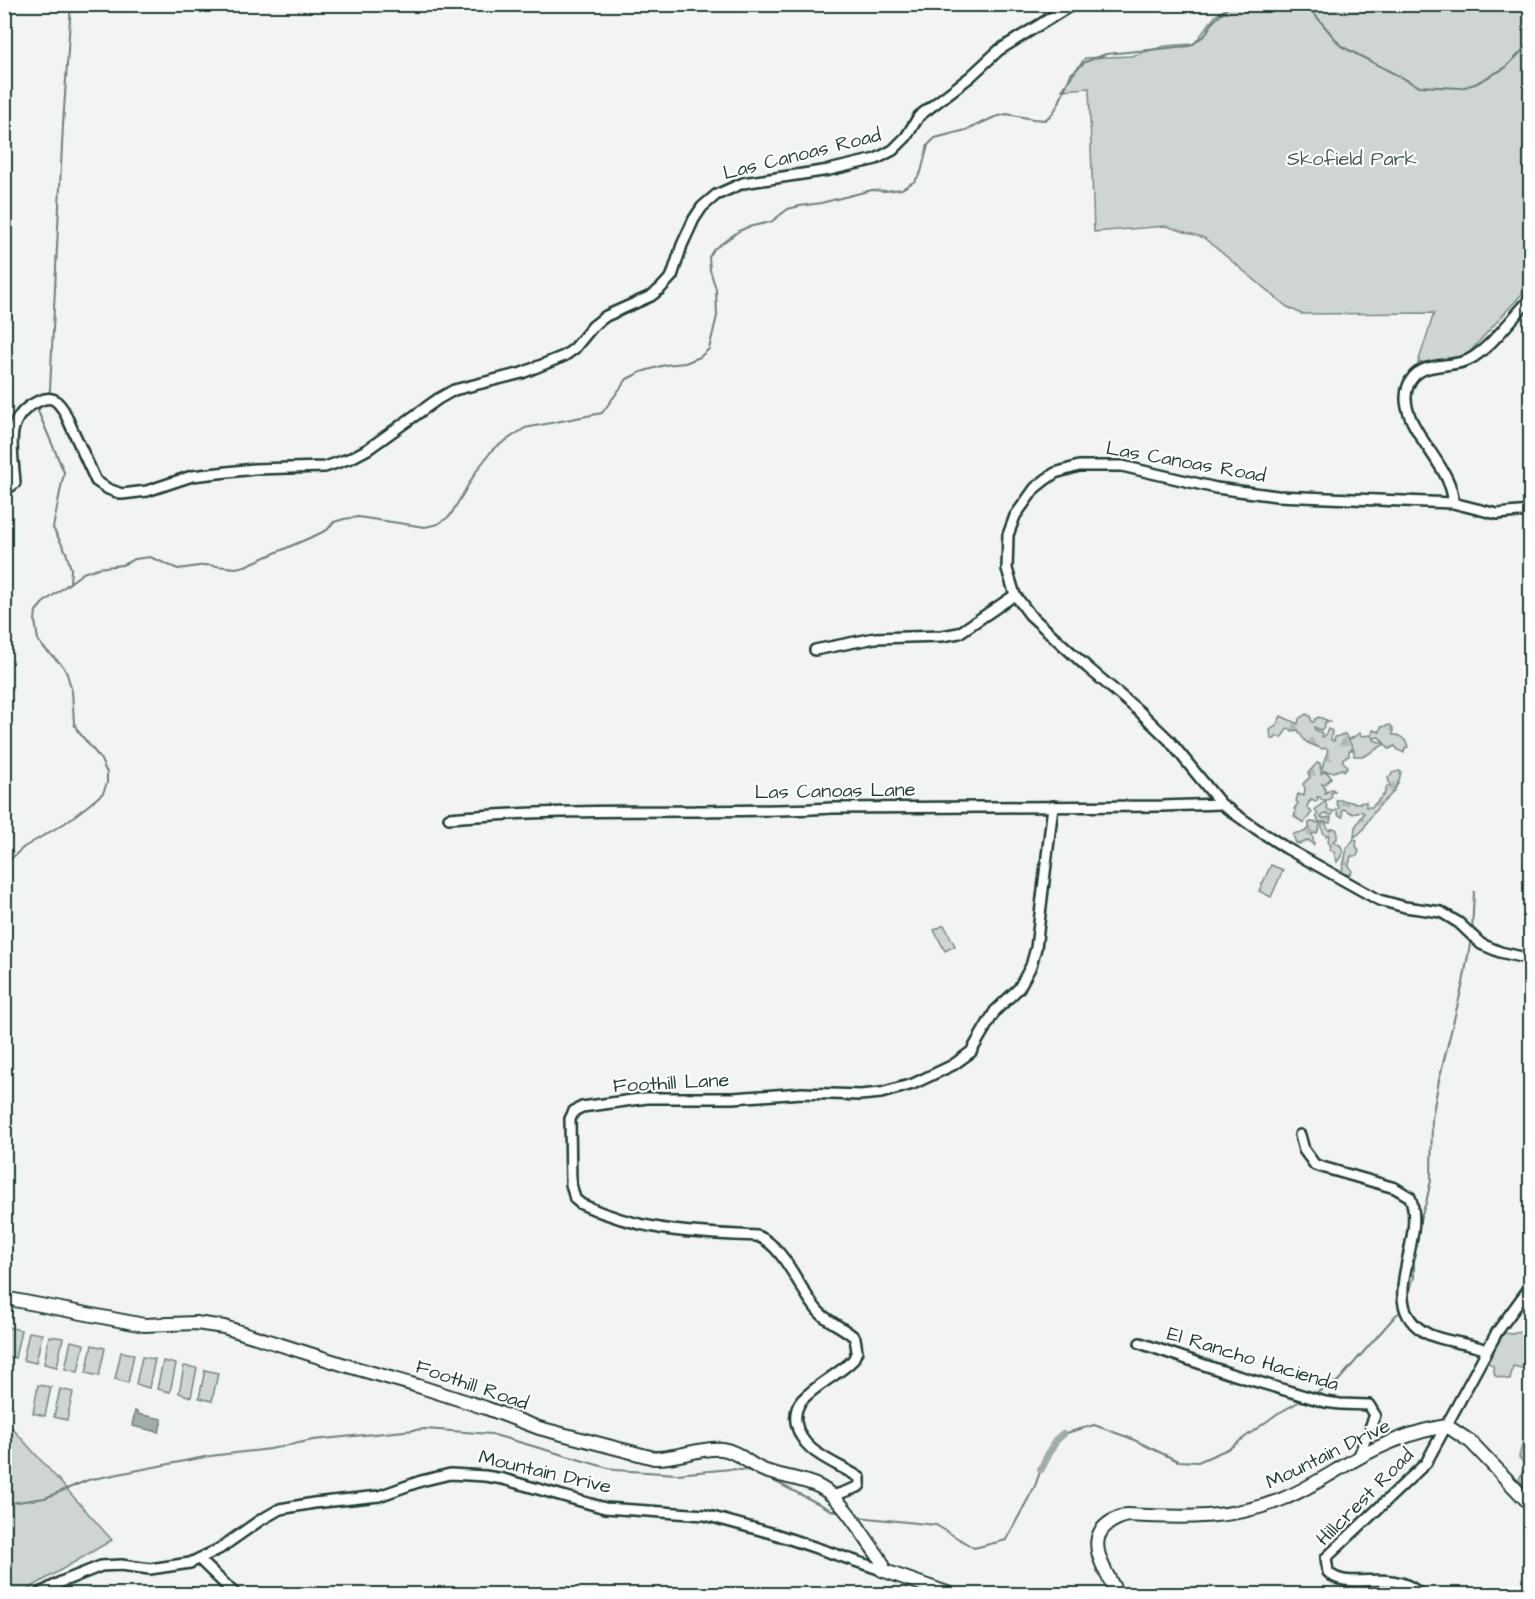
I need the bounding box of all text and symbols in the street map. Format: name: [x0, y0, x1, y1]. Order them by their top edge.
street label: Las Canoas Road: [720, 121, 884, 187]
park label: Skofield Park: [1287, 145, 1417, 173]
street label: Las Canoas Road: [1104, 434, 1268, 490]
street label: Las Canoas Lane: [754, 776, 916, 806]
street label: Foothill Lane: [612, 1066, 730, 1100]
street label: El Rancho Hacienda: [1164, 1320, 1342, 1398]
street label: Foothill Road: [412, 1353, 532, 1417]
street label: Mountain Drive: [1261, 1412, 1395, 1496]
street label: Hillcrest Road: [1310, 1442, 1420, 1552]
street label: Mountain Drive: [476, 1443, 614, 1501]

